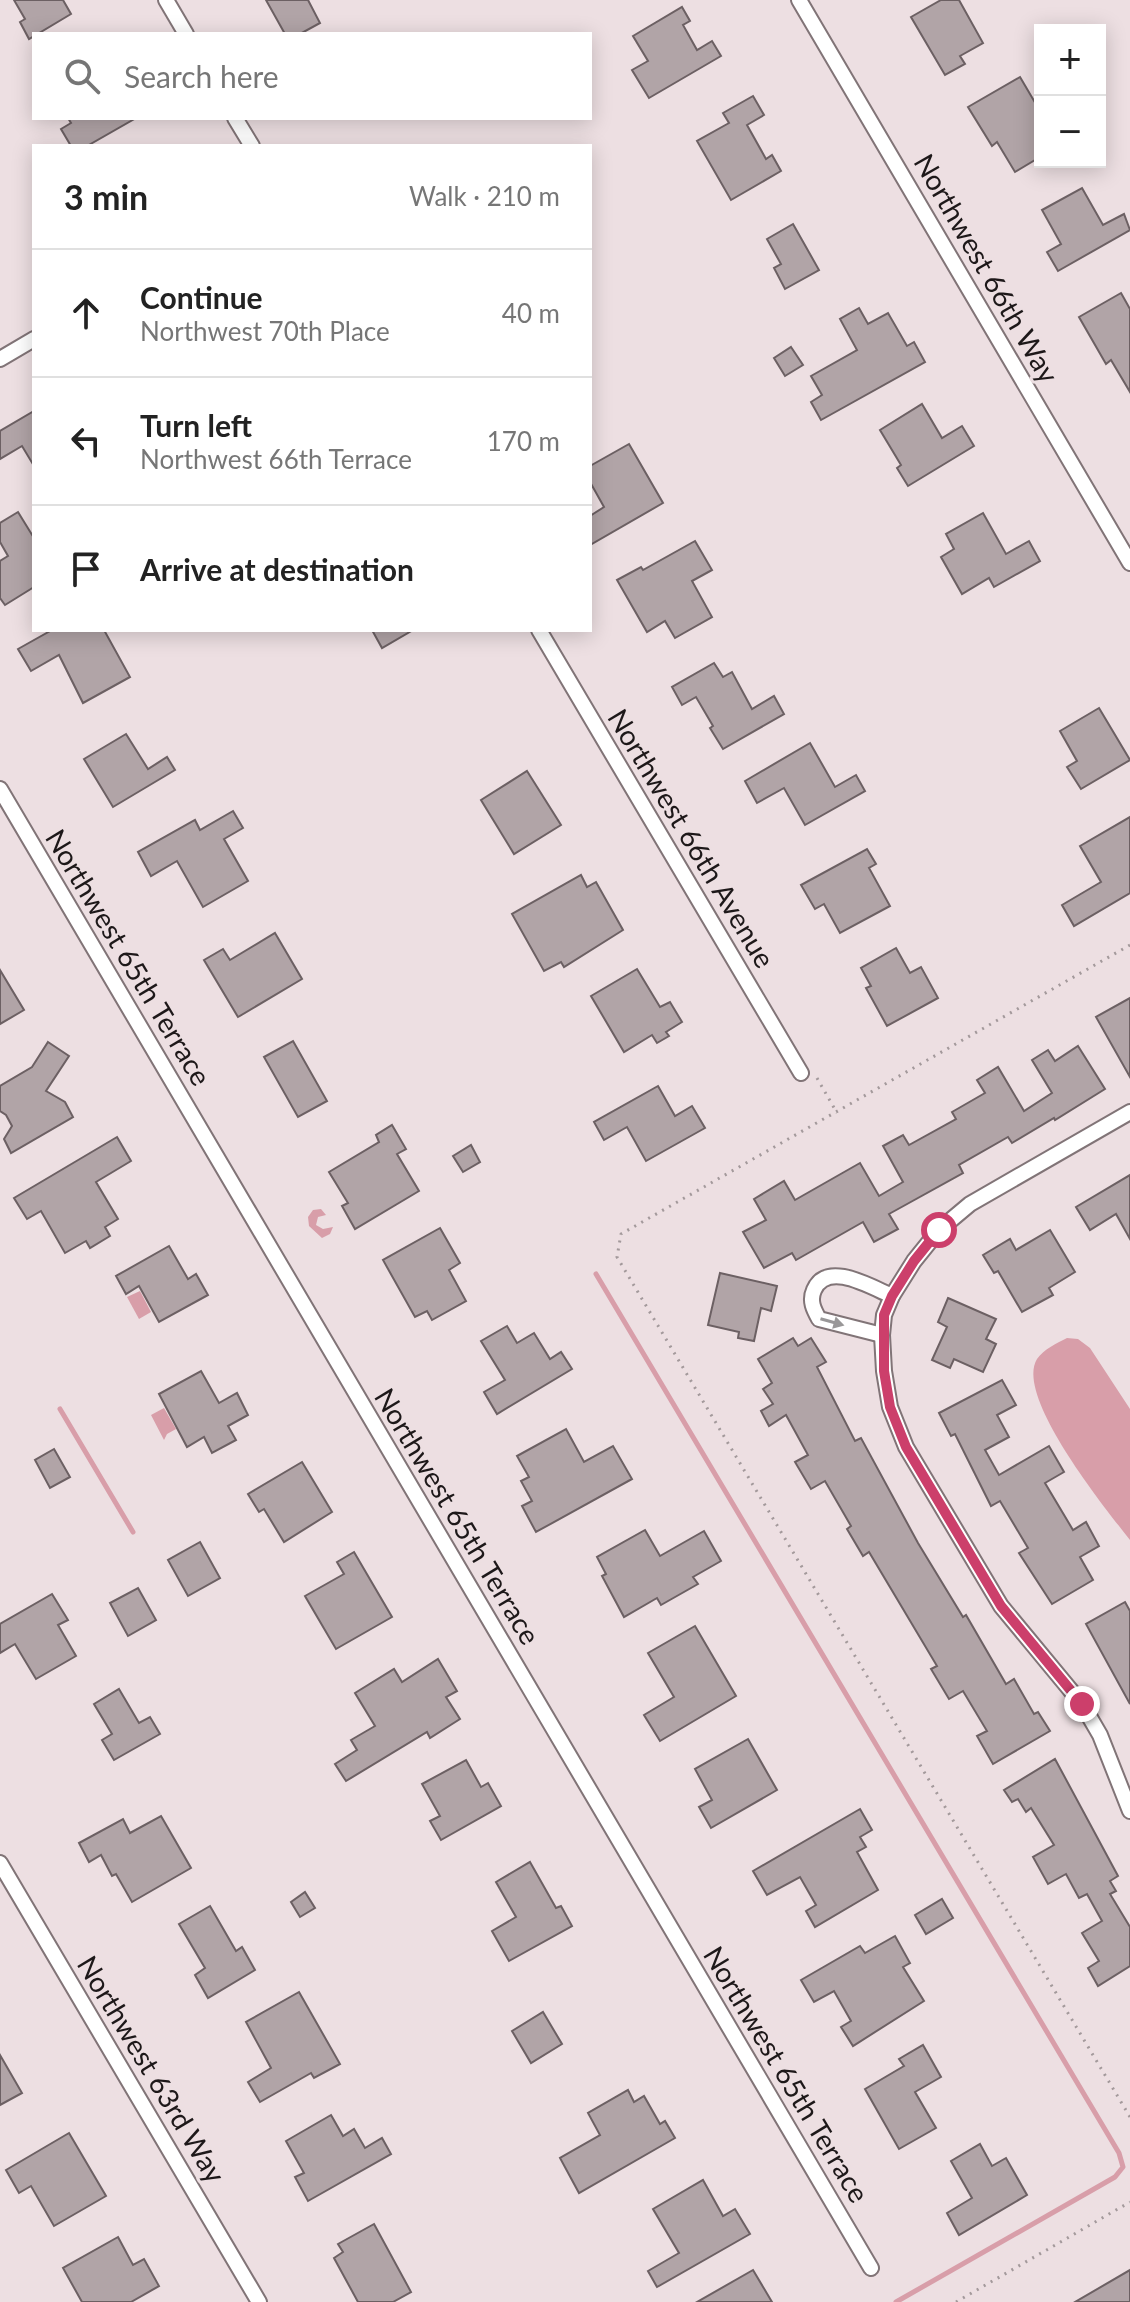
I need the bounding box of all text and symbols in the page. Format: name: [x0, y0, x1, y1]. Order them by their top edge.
map controls: [1034, 24, 1106, 168]
button: +: [1034, 24, 1106, 96]
search box: [32, 32, 592, 120]
icon: search: [60, 54, 104, 98]
text: Search here: [124, 58, 279, 94]
button: −: [1034, 96, 1106, 168]
street label: Northwest 66th Way: [908, 147, 1067, 389]
text: 3 min: [64, 176, 148, 217]
text: Walk · 210 m: [409, 180, 560, 212]
text: Continue: [140, 279, 263, 315]
icon: ahead: [64, 291, 108, 335]
text: 40 m: [502, 297, 560, 329]
text: Northwest 70th Place: [140, 315, 390, 347]
text: Turn left: [140, 407, 252, 443]
icon: left: [64, 419, 108, 463]
text: 170 m: [487, 425, 560, 457]
text: Northwest 66th Terrace: [140, 443, 412, 475]
icon: arrive: [64, 547, 108, 591]
text: Arrive at destination: [140, 551, 414, 587]
street label: Northwest 66th Avenue: [601, 703, 783, 973]
street label: Northwest 65th Terrace: [39, 823, 219, 1091]
route start: [921, 1212, 957, 1248]
one-way arrow: [820, 1316, 844, 1329]
street label: Northwest 65th Terrace: [368, 1382, 548, 1650]
route end: [1064, 1686, 1100, 1722]
street label: Northwest 65th Terrace: [697, 1940, 877, 2208]
street label: Northwest 63rd Way: [71, 1949, 233, 2189]

